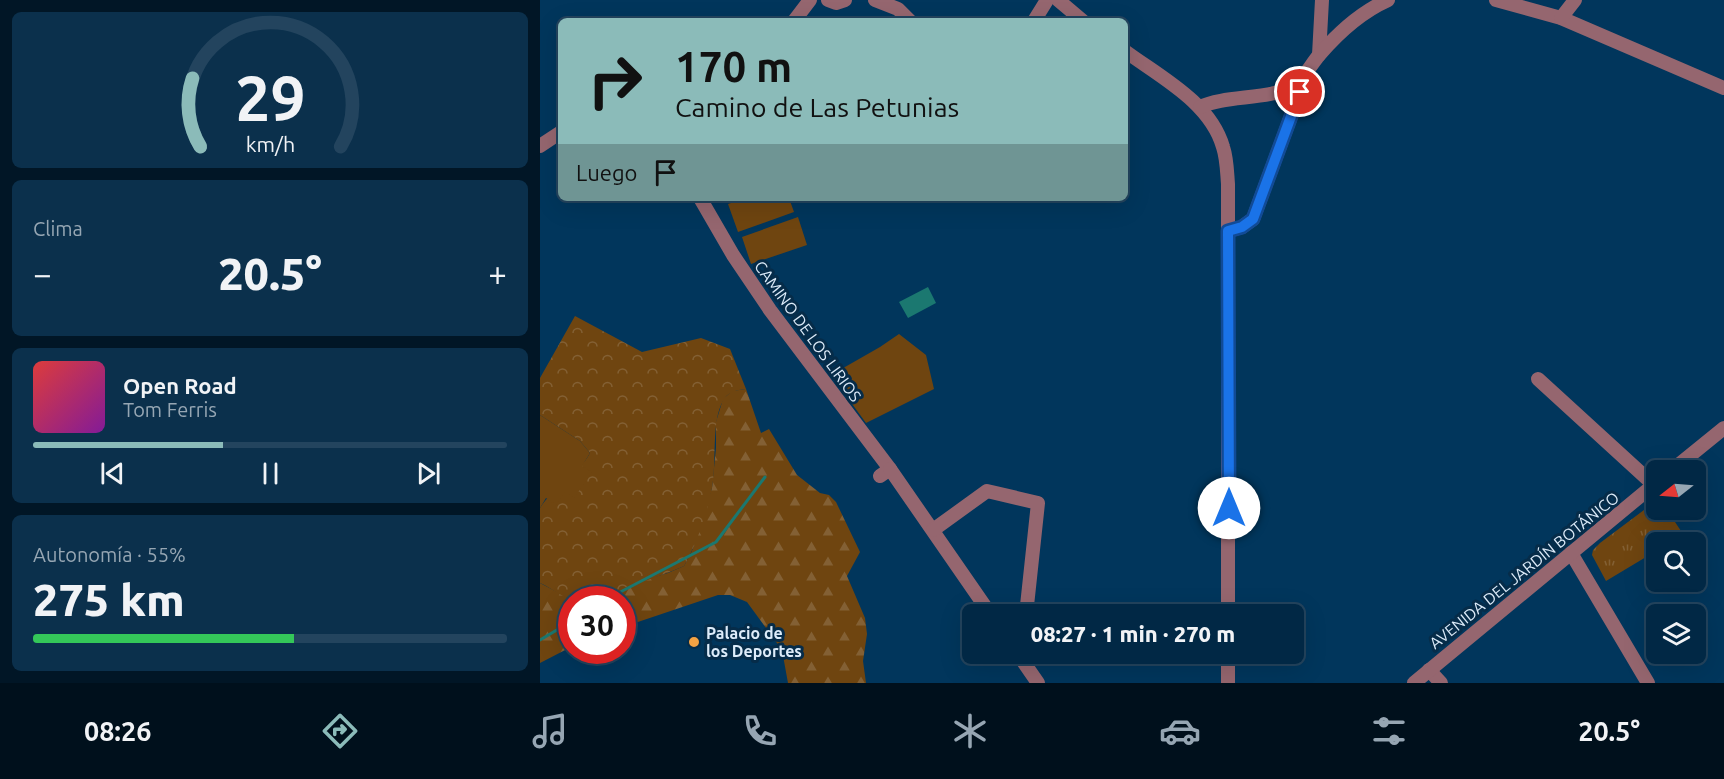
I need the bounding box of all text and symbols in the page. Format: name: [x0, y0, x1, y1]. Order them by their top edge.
icon: right: [576, 42, 654, 120]
text: 170 m: [675, 43, 792, 90]
text: 29: [235, 63, 305, 133]
pin: [1274, 66, 1325, 117]
icon: arrive: [1283, 75, 1316, 108]
text: Camino de Las Petunias: [675, 92, 959, 122]
text: km/h: [245, 132, 295, 156]
icon: arrive: [649, 156, 682, 189]
text: Luego: [576, 160, 637, 185]
text: Clima: [33, 217, 83, 240]
text: 20.5°: [218, 248, 322, 299]
text: −: [33, 255, 52, 292]
text: +: [488, 255, 507, 292]
street label: CAMINO DE LOS LIRIOS: [751, 257, 865, 405]
text: Open Road: [123, 373, 237, 398]
text: Tom Ferris: [123, 398, 217, 421]
icon: previous: [96, 457, 129, 490]
icon: pause: [254, 457, 287, 490]
icon: next: [412, 457, 445, 490]
north arrow: [1646, 460, 1706, 520]
map controls: [1646, 460, 1706, 664]
position arrow: [1197, 476, 1261, 540]
street label: AVENIDA DEL JARDÍN BOTÁNICO: [1424, 486, 1622, 652]
button: search: [1646, 532, 1706, 592]
text: Autonomía · 55%: [33, 543, 186, 566]
text: 275 km: [33, 574, 185, 625]
speed limit sign: 30: [558, 586, 636, 664]
button: layers: [1646, 604, 1706, 664]
text: 08:27 · 1 min · 270 m: [1031, 621, 1235, 646]
place label: Palacio de los Deportes: [706, 624, 802, 660]
marker: Palacio de los Deportes: [687, 635, 701, 649]
icon: directions: [319, 710, 361, 752]
icon: music: [529, 710, 571, 752]
icon: phone: [739, 710, 781, 752]
icon: climate: [949, 710, 991, 752]
icon: car: [1159, 710, 1201, 752]
icon: filters: [1368, 710, 1410, 752]
text: 08:26: [84, 716, 151, 746]
text: 20.5°: [1578, 716, 1640, 746]

